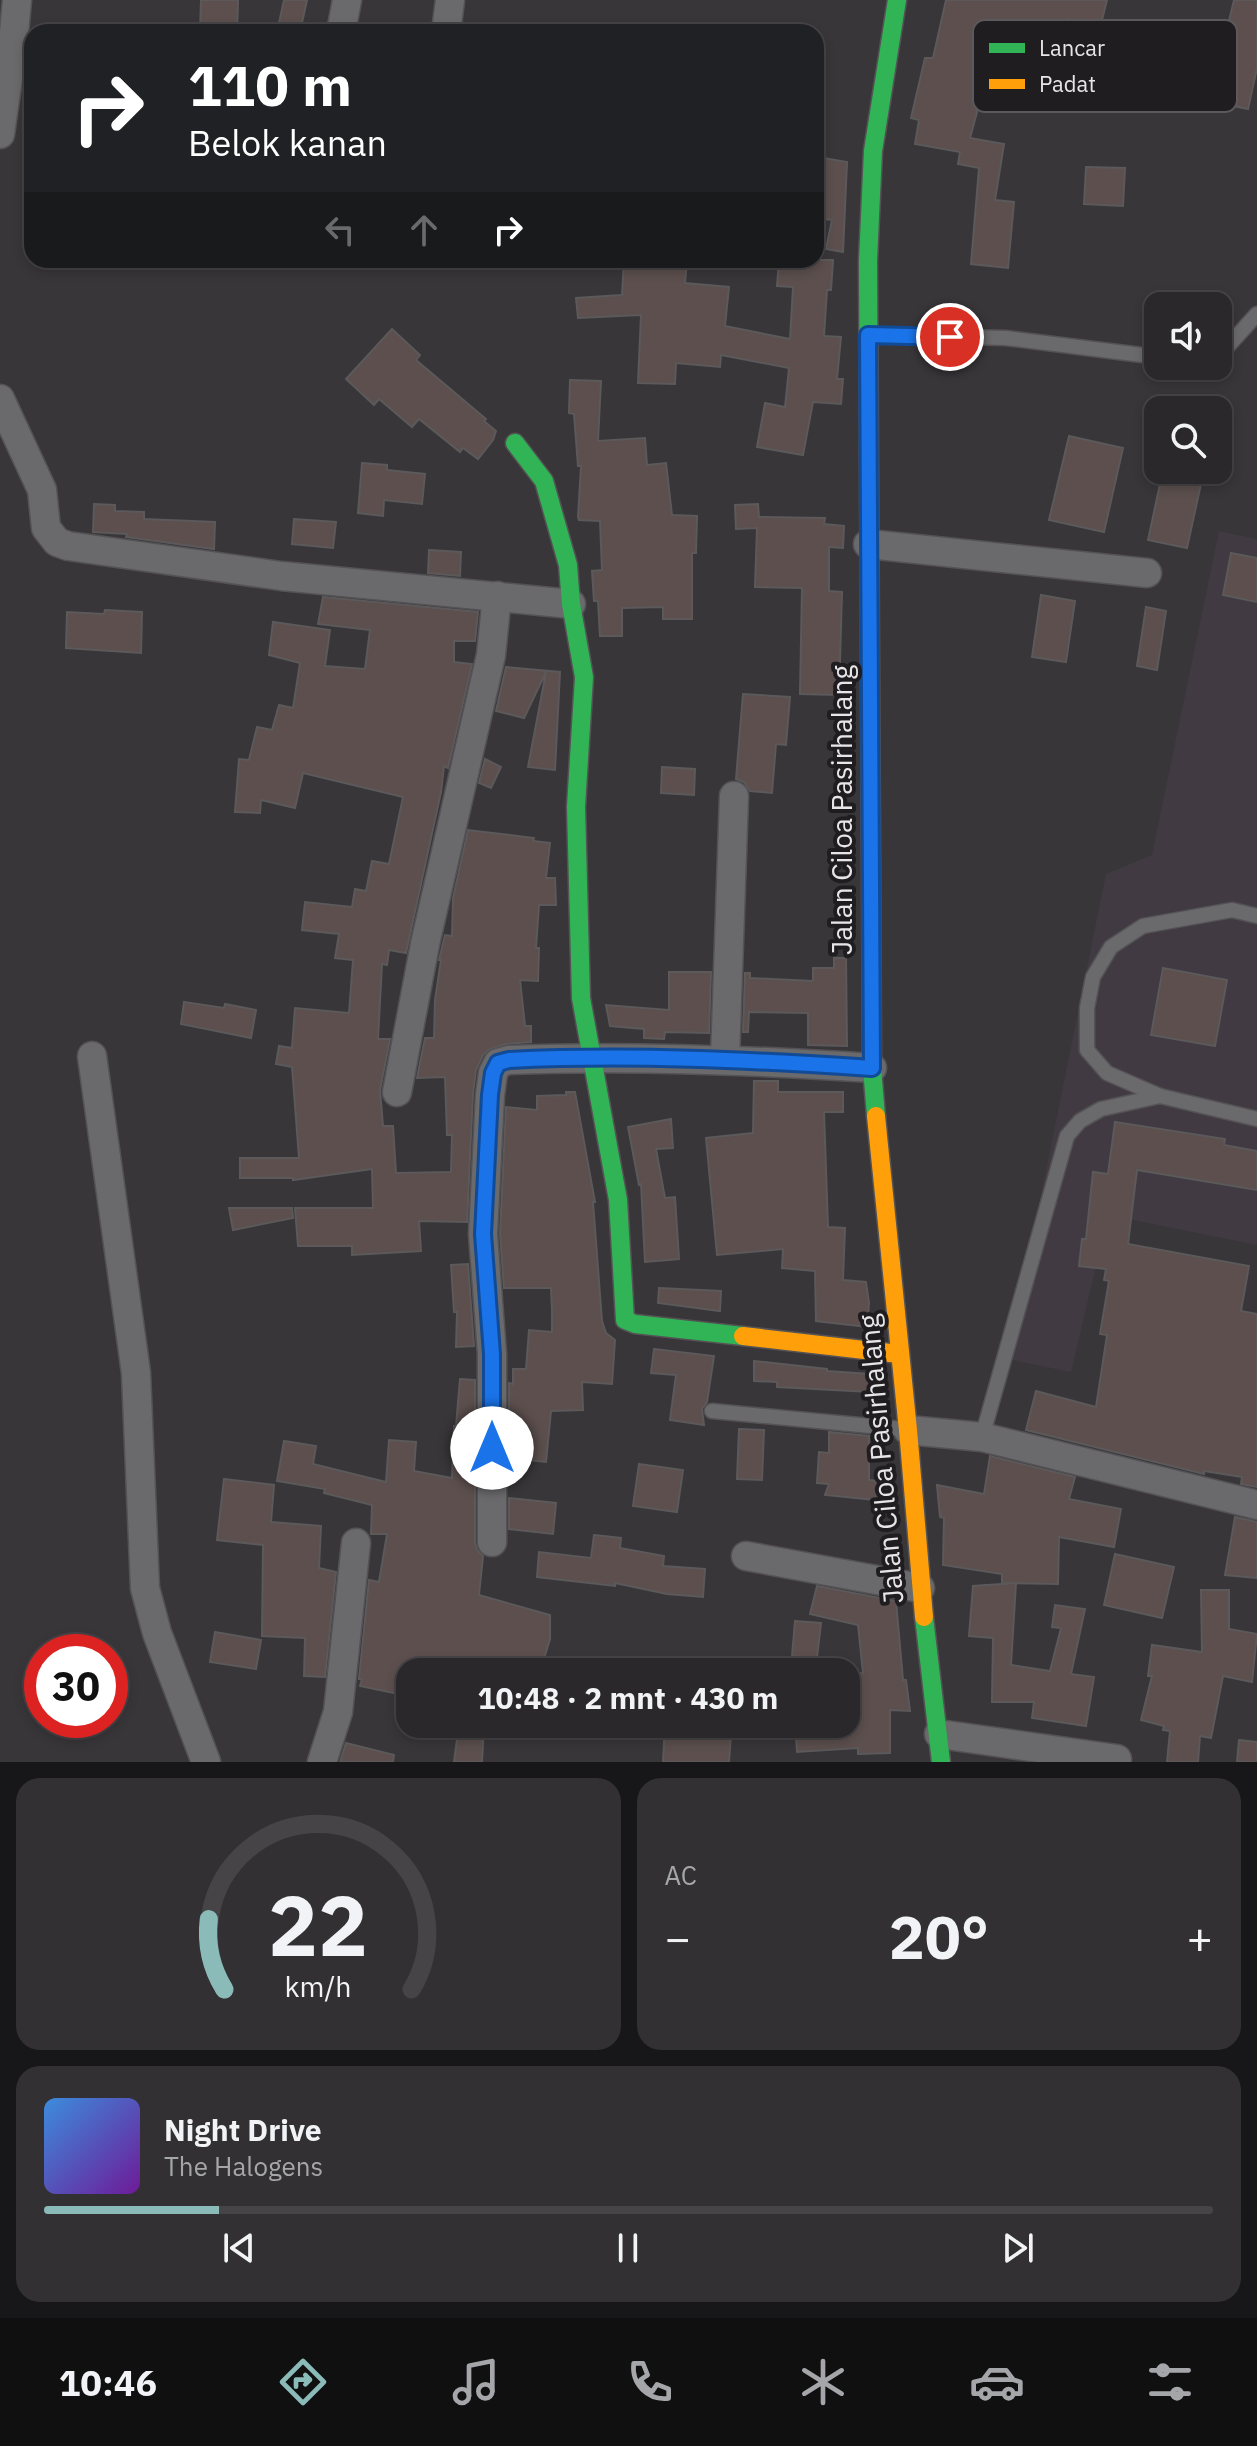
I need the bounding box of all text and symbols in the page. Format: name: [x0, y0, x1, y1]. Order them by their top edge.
legend: [973, 20, 1237, 112]
text: Lancar: [1039, 33, 1105, 62]
text: 110 m: [188, 49, 352, 121]
icon: right: [56, 56, 160, 160]
text: Padat: [1039, 69, 1096, 98]
text: Belok kanan: [188, 119, 387, 166]
icon: left: [318, 208, 362, 252]
icon: ahead: [402, 208, 446, 252]
icon: right: [486, 208, 530, 252]
map controls: [1144, 292, 1232, 484]
button: sound: [1144, 292, 1232, 380]
pin: [916, 303, 984, 371]
icon: arrive: [928, 315, 972, 359]
button: search: [1144, 396, 1232, 484]
street label: Jalan Ciloa Pasirhalang: [823, 665, 860, 955]
street label: Jalan Ciloa Pasirhalang: [849, 1313, 912, 1605]
position arrow: [450, 1406, 534, 1490]
speed limit sign: 30: [24, 1634, 128, 1738]
text: 10:48 · 2 mnt · 430 m: [478, 1678, 778, 1717]
text: AC: [665, 1858, 697, 1892]
text: 22: [268, 1871, 368, 1979]
text: 20°: [889, 1897, 989, 1976]
text: −: [665, 1909, 691, 1966]
text: +: [1187, 1909, 1213, 1966]
text: km/h: [285, 1968, 352, 2005]
text: Night Drive: [164, 2110, 322, 2149]
text: The Halogens: [164, 2149, 323, 2183]
icon: previous: [217, 2226, 261, 2270]
icon: pause: [606, 2226, 650, 2270]
icon: next: [996, 2226, 1040, 2270]
icon: directions: [275, 2354, 331, 2410]
icon: music: [448, 2354, 504, 2410]
icon: phone: [622, 2354, 678, 2410]
icon: climate: [795, 2354, 851, 2410]
icon: car: [969, 2354, 1025, 2410]
icon: filters: [1142, 2354, 1198, 2410]
text: 10:46: [59, 2359, 157, 2406]

